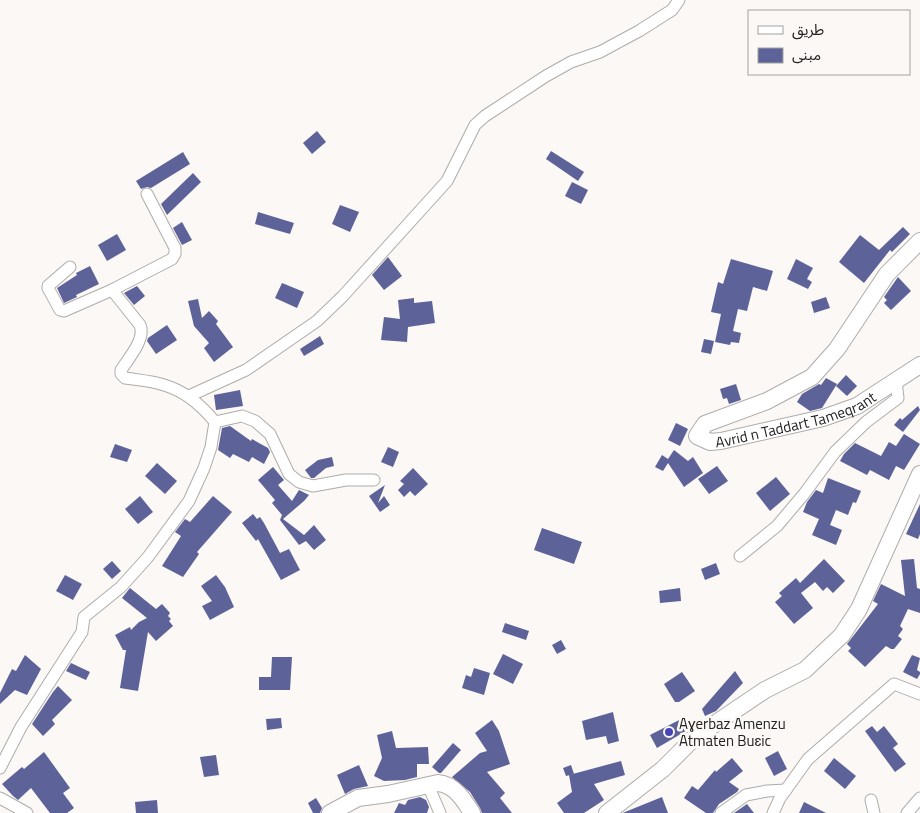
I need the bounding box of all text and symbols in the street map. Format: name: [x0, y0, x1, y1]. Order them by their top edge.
legend: [748, 10, 910, 75]
text: طريق: [792, 18, 824, 41]
text: مبنى: [792, 43, 821, 66]
street label: Avrid n Taddart Tameqrant: [715, 385, 881, 453]
place label: Aɣerbaz Amenzu Atmaten Buɛic: [679, 712, 786, 752]
marker: Aɣerbaz Amenzu Atmaten Buɛic: [663, 726, 675, 738]

